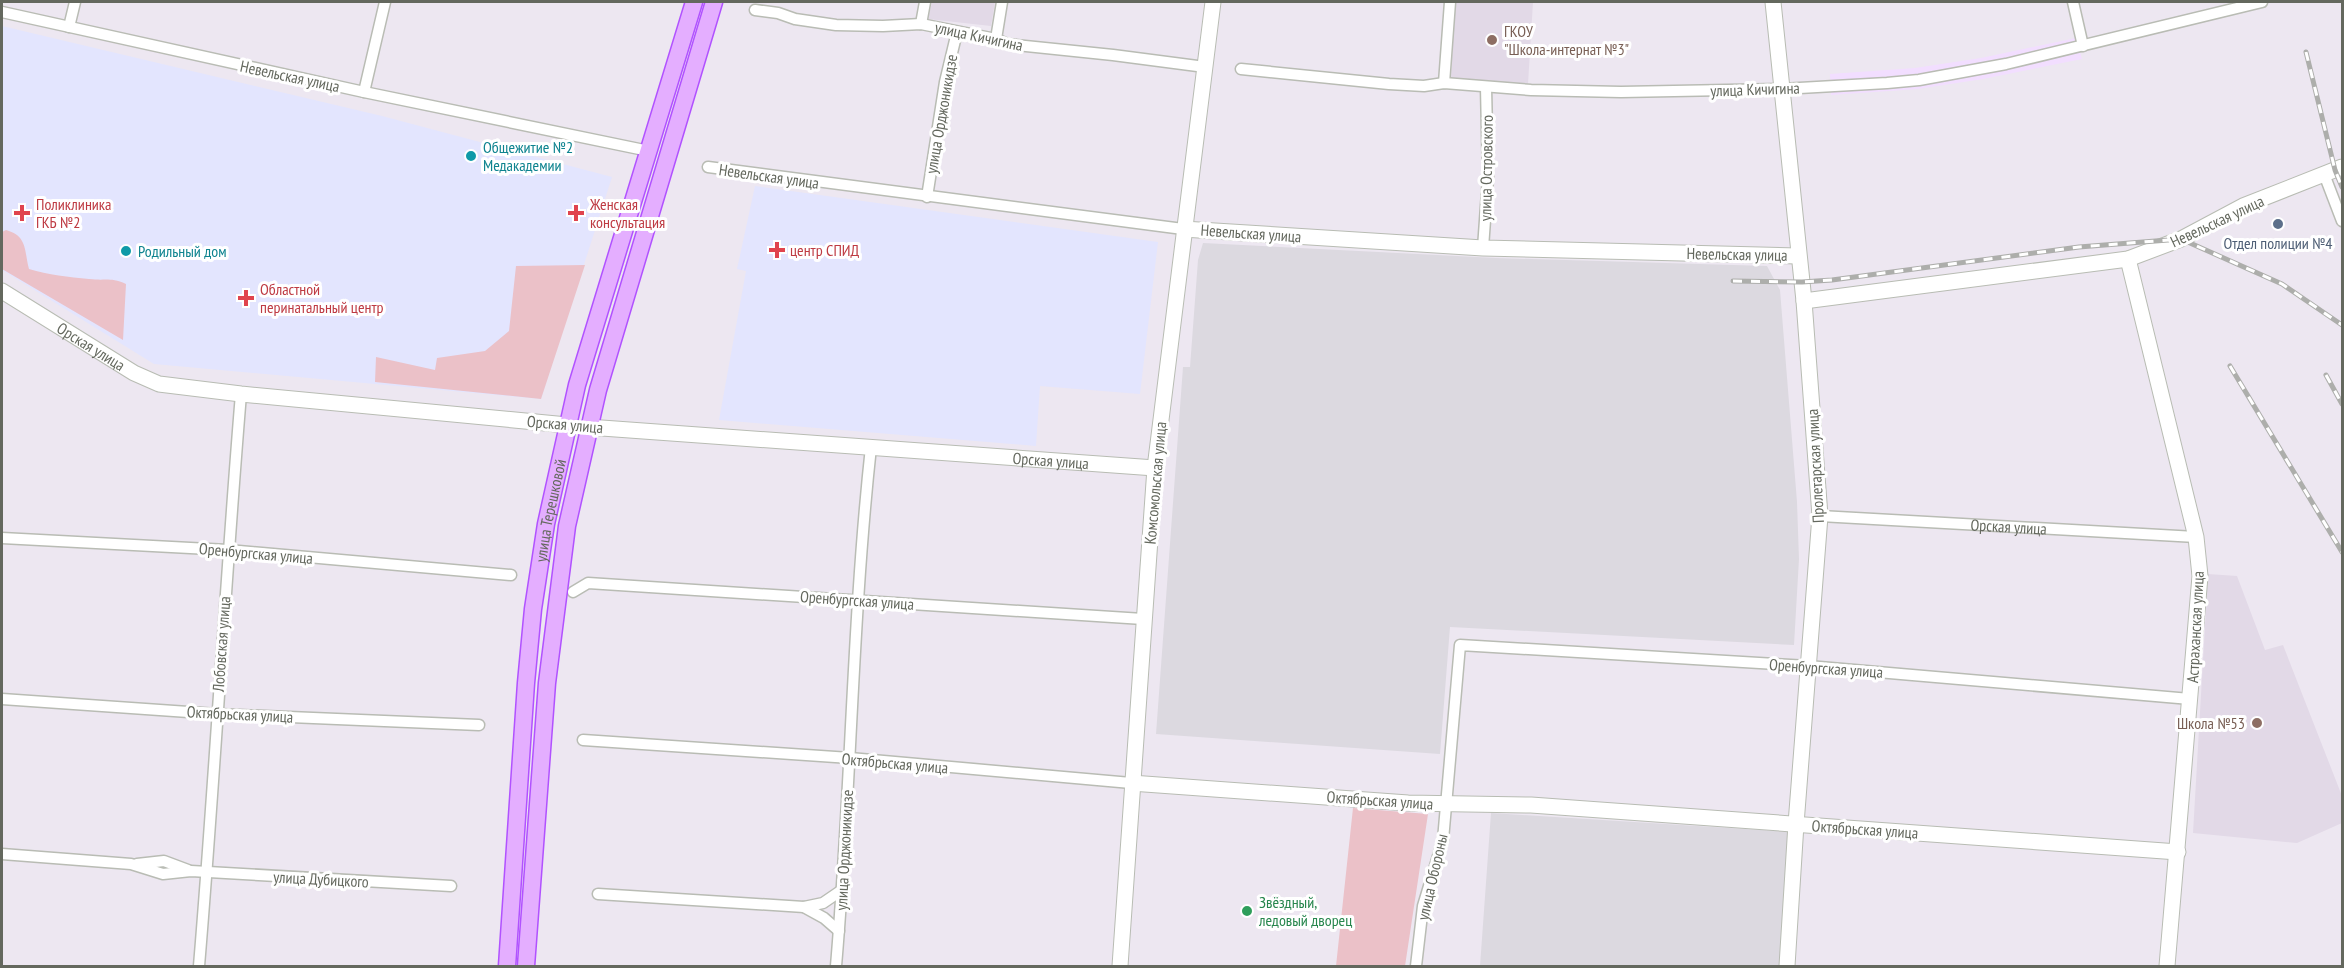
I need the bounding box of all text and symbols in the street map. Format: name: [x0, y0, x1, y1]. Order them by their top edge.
street label: улица Кичигина: [933, 17, 1025, 55]
place label: ГКОУ "Школа-интернат №3": [1504, 21, 1629, 59]
marker: ГКОУ "Школа-интернат №3": [1485, 33, 1499, 47]
street label: улица Орджоникидзе: [921, 53, 961, 175]
street label: Невельская улица: [239, 56, 341, 96]
street label: улица Кичигина: [1710, 77, 1800, 101]
street label: улица Островского: [1475, 115, 1497, 221]
place label: Общежитие №2 Медакадемии: [483, 137, 573, 175]
marker: Общежитие №2 Медакадемии: [464, 149, 478, 163]
street label: Невельская улица: [718, 159, 820, 193]
street label: Невельская улица: [2167, 191, 2267, 251]
place label: Поликлиника ГКБ №2: [36, 194, 111, 232]
place label: Женская консультация: [589, 194, 665, 232]
marker: Поликлиника ГКБ №2: [13, 204, 31, 222]
marker: Женская консультация: [567, 204, 585, 222]
marker: Отдел полиции №4: [2271, 217, 2285, 231]
street label: Невельская улица: [1200, 220, 1302, 246]
place label: Отдел полиции №4: [2223, 233, 2333, 253]
place label: центр СПИД: [790, 240, 860, 260]
place label: Родильный дом: [138, 241, 227, 261]
marker: центр СПИД: [768, 241, 786, 259]
street label: Невельская улица: [1686, 243, 1788, 265]
marker: Родильный дом: [119, 244, 133, 258]
place label: Областной перинатальный центр: [260, 279, 384, 317]
marker: Областной перинатальный центр: [237, 289, 255, 307]
street label: Орская улица: [53, 318, 129, 375]
street label: Пролетарская улица: [1802, 408, 1828, 524]
street label: Орская улица: [526, 411, 604, 437]
street label: Комсомольская улица: [1140, 421, 1170, 545]
street label: Орская улица: [1012, 448, 1090, 473]
street label: улица Терешковой: [530, 457, 570, 563]
street label: Орская улица: [1970, 514, 2047, 539]
street label: Оренбургская улица: [198, 538, 314, 568]
street label: Астраханская улица: [2182, 571, 2208, 683]
street label: Оренбургская улица: [799, 586, 915, 614]
street label: Лобовская улица: [208, 596, 234, 693]
street label: Оренбургская улица: [1768, 654, 1884, 682]
street label: Октябрьская улица: [186, 701, 294, 727]
place label: Школа №53: [2177, 713, 2245, 733]
marker: Школа №53: [2250, 716, 2264, 730]
street label: Октябрьская улица: [841, 748, 949, 778]
street label: Октябрьская улица: [1326, 786, 1434, 814]
street label: улица Орджоникидзе: [831, 789, 857, 911]
street label: Октябрьская улица: [1811, 815, 1919, 843]
street label: улица Обороны: [1412, 832, 1452, 922]
street label: улица Дубицкого: [273, 867, 369, 891]
place label: Звёздный, ледовый дворец: [1258, 892, 1352, 930]
marker: Звёздный, ледовый дворец: [1240, 904, 1254, 918]

